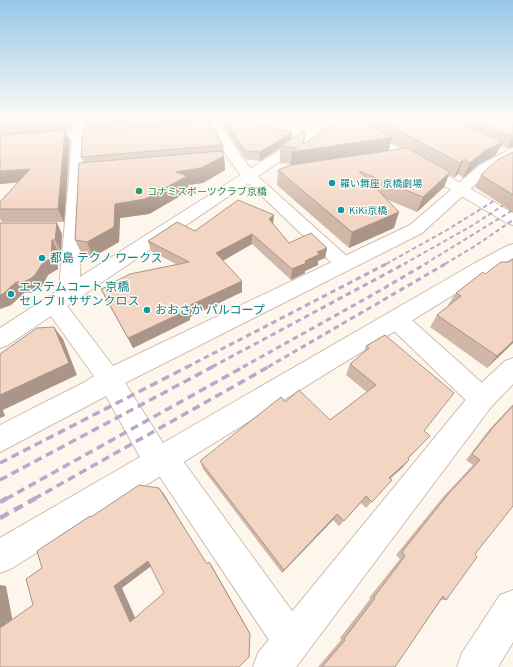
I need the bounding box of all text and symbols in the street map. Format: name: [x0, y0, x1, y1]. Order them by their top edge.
marker: 羅い舞座 京橋劇場: [327, 178, 337, 188]
place label: 羅い舞座 京橋劇場: [340, 178, 422, 191]
marker: コナミスポーツクラブ京橋: [134, 186, 144, 196]
place label: コナミスポーツクラブ京橋: [147, 186, 267, 199]
marker: KiKi京橋: [336, 205, 346, 215]
place label: KiKi京橋: [349, 205, 387, 218]
place label: 都島 テクノ ワークス: [50, 251, 163, 267]
marker: 都島 テクノ ワークス: [37, 253, 47, 263]
place label: エステムコート 京橋 セレブ II サザンクロス: [19, 280, 139, 310]
marker: エステムコート 京橋 セレブ II サザンクロス: [6, 289, 16, 299]
place label: おおさか パルコープ: [155, 303, 265, 319]
marker: おおさか パルコープ: [142, 305, 152, 315]

